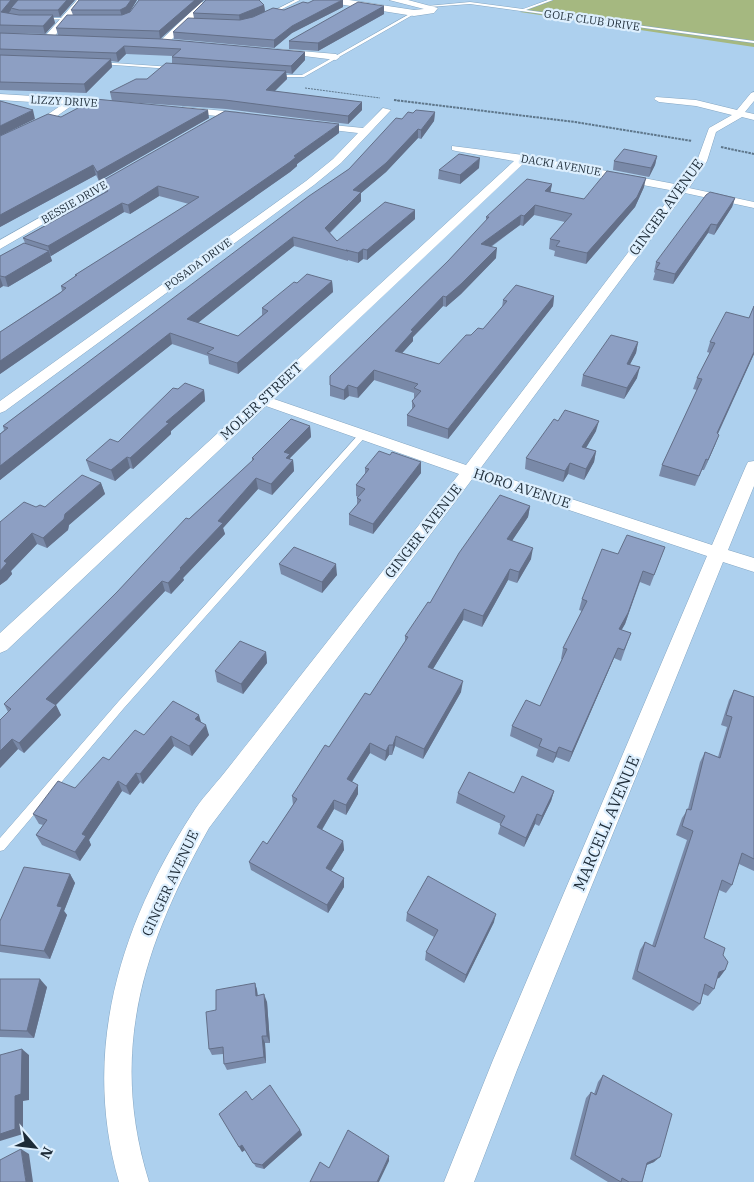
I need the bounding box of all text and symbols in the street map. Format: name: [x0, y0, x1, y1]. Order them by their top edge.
street label: GOLF CLUB DRIVE: [543, 6, 641, 34]
street label: LIZZY DRIVE: [30, 92, 98, 110]
street label: DACKI AVENUE: [520, 151, 602, 179]
street label: GINGER AVENUE: [625, 155, 707, 259]
street label: BESSIE DRIVE: [38, 177, 110, 227]
street label: POSADA DRIVE: [162, 235, 234, 293]
street label: MOLER STREET: [216, 358, 306, 444]
street label: HORO AVENUE: [471, 464, 573, 512]
street label: GINGER AVENUE: [381, 480, 465, 582]
street label: MARCELL AVENUE: [569, 753, 643, 893]
street label: GINGER AVENUE: [138, 827, 202, 939]
north arrow: [10, 1122, 60, 1172]
text: N: [36, 1144, 57, 1162]

